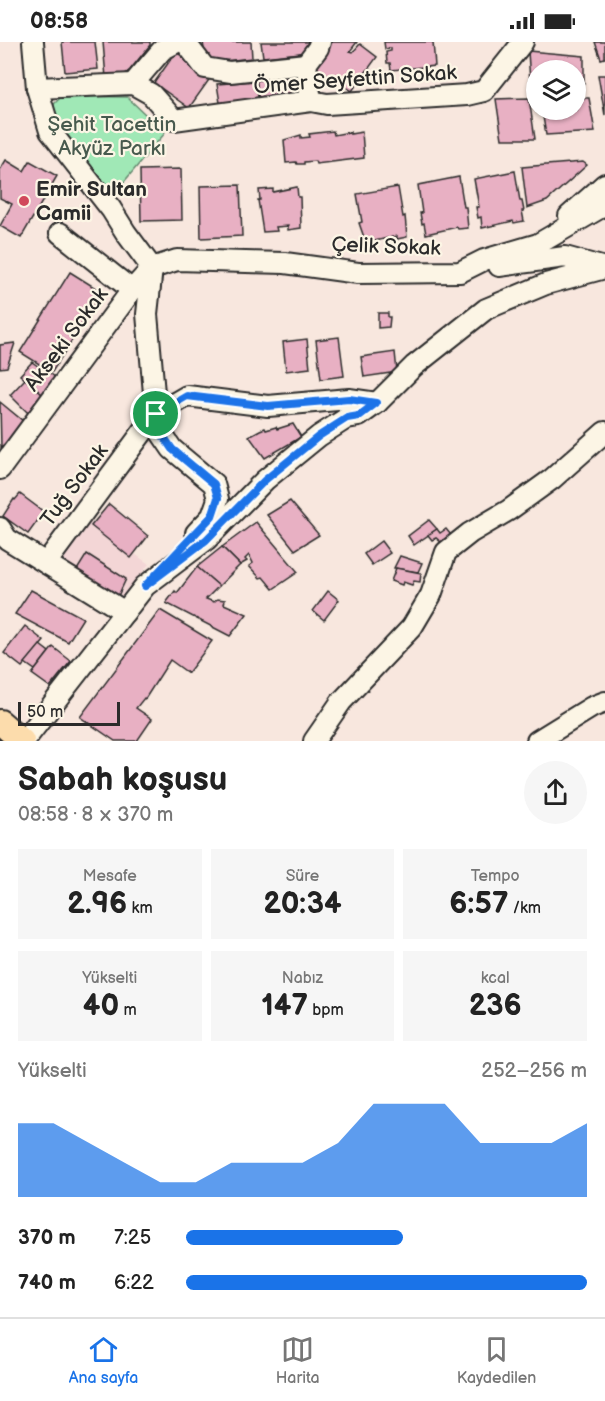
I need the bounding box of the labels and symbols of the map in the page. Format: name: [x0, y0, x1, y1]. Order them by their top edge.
street label: Ömer Seyfettin Sokak: [253, 60, 458, 99]
park label: Şehit Tacettin Akyüz Parkı: [48, 112, 176, 161]
place label: Emir Sultan Camii: [36, 177, 147, 226]
marker: Emir Sultan Camii: [17, 194, 31, 208]
street label: Çelik Sokak: [331, 232, 442, 261]
street label: Akseki Sokak: [19, 282, 114, 396]
pin: [130, 388, 181, 439]
street label: Tuğ Sokak: [35, 439, 114, 532]
scale bar: [18, 699, 120, 726]

